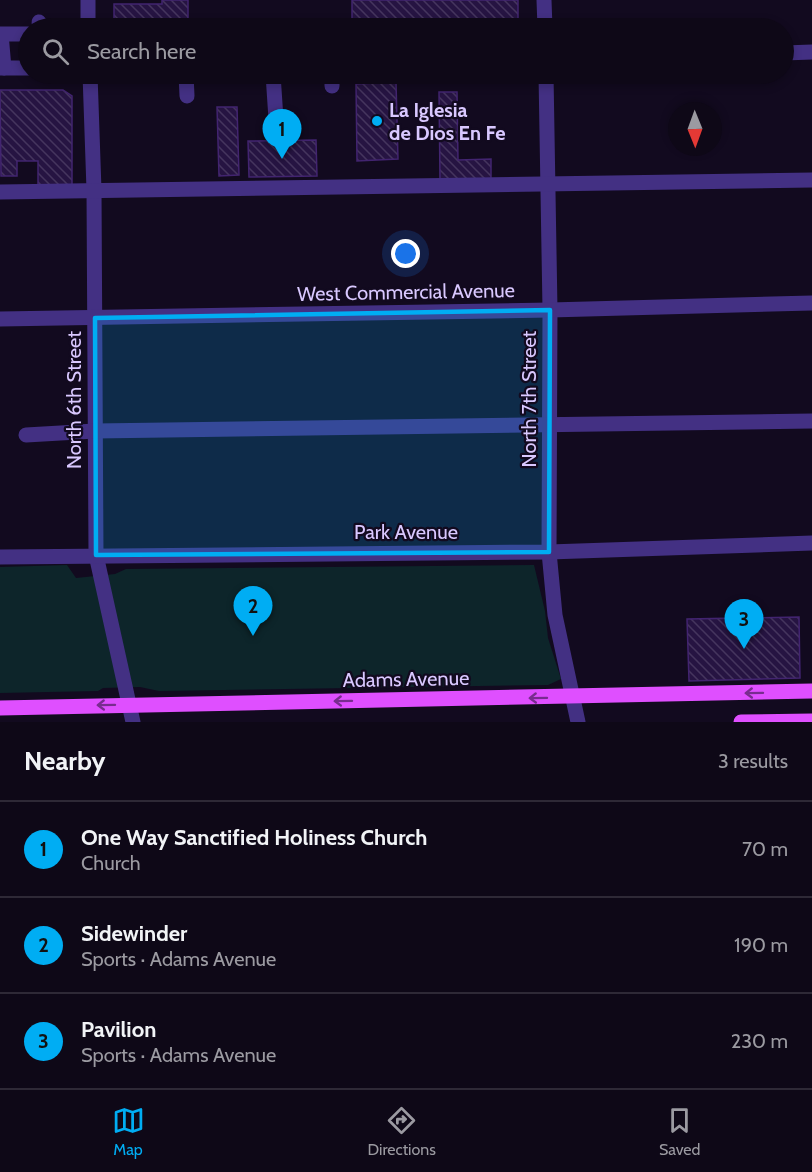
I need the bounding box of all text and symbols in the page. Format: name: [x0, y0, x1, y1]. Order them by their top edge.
search box: [18, 18, 794, 84]
icon: search: [39, 35, 72, 68]
text: Search here: [87, 38, 196, 65]
place label: La Iglesia de Dios En Fe: [389, 98, 506, 145]
north arrow: [668, 102, 722, 156]
pin: 1: [262, 110, 302, 159]
marker: La Iglesia de Dios En Fe: [370, 114, 384, 128]
your location: [391, 239, 420, 268]
street label: West Commercial Avenue: [297, 278, 515, 306]
street label: North 7th Street: [517, 330, 541, 467]
street label: North 6th Street: [62, 331, 86, 469]
street label: Park Avenue: [354, 520, 458, 544]
pin: 2: [234, 586, 272, 636]
pin: 3: [724, 600, 764, 649]
street label: Adams Avenue: [343, 666, 469, 692]
one-way arrow: [744, 687, 764, 699]
one-way arrow: [528, 692, 548, 704]
one-way arrow: [333, 695, 353, 707]
one-way arrow: [96, 700, 116, 711]
text: Nearby: [24, 745, 105, 777]
text: 3 results: [718, 749, 788, 773]
text: One Way Sanctified Holiness Church: [81, 824, 427, 851]
text: 1: [40, 837, 47, 861]
text: 70 m: [742, 837, 788, 861]
text: Church: [81, 851, 141, 875]
text: Sidewinder: [81, 920, 187, 947]
text: 2: [38, 933, 49, 957]
text: 190 m: [734, 933, 788, 957]
text: Sports · Adams Avenue: [81, 947, 276, 971]
text: Pavilion: [81, 1016, 156, 1043]
text: 3: [38, 1029, 49, 1053]
text: 230 m: [731, 1029, 788, 1053]
text: Sports · Adams Avenue: [81, 1043, 276, 1067]
tab: Map: [112, 1104, 145, 1159]
tab: Directions: [368, 1104, 436, 1159]
tab: Saved: [659, 1104, 700, 1159]

